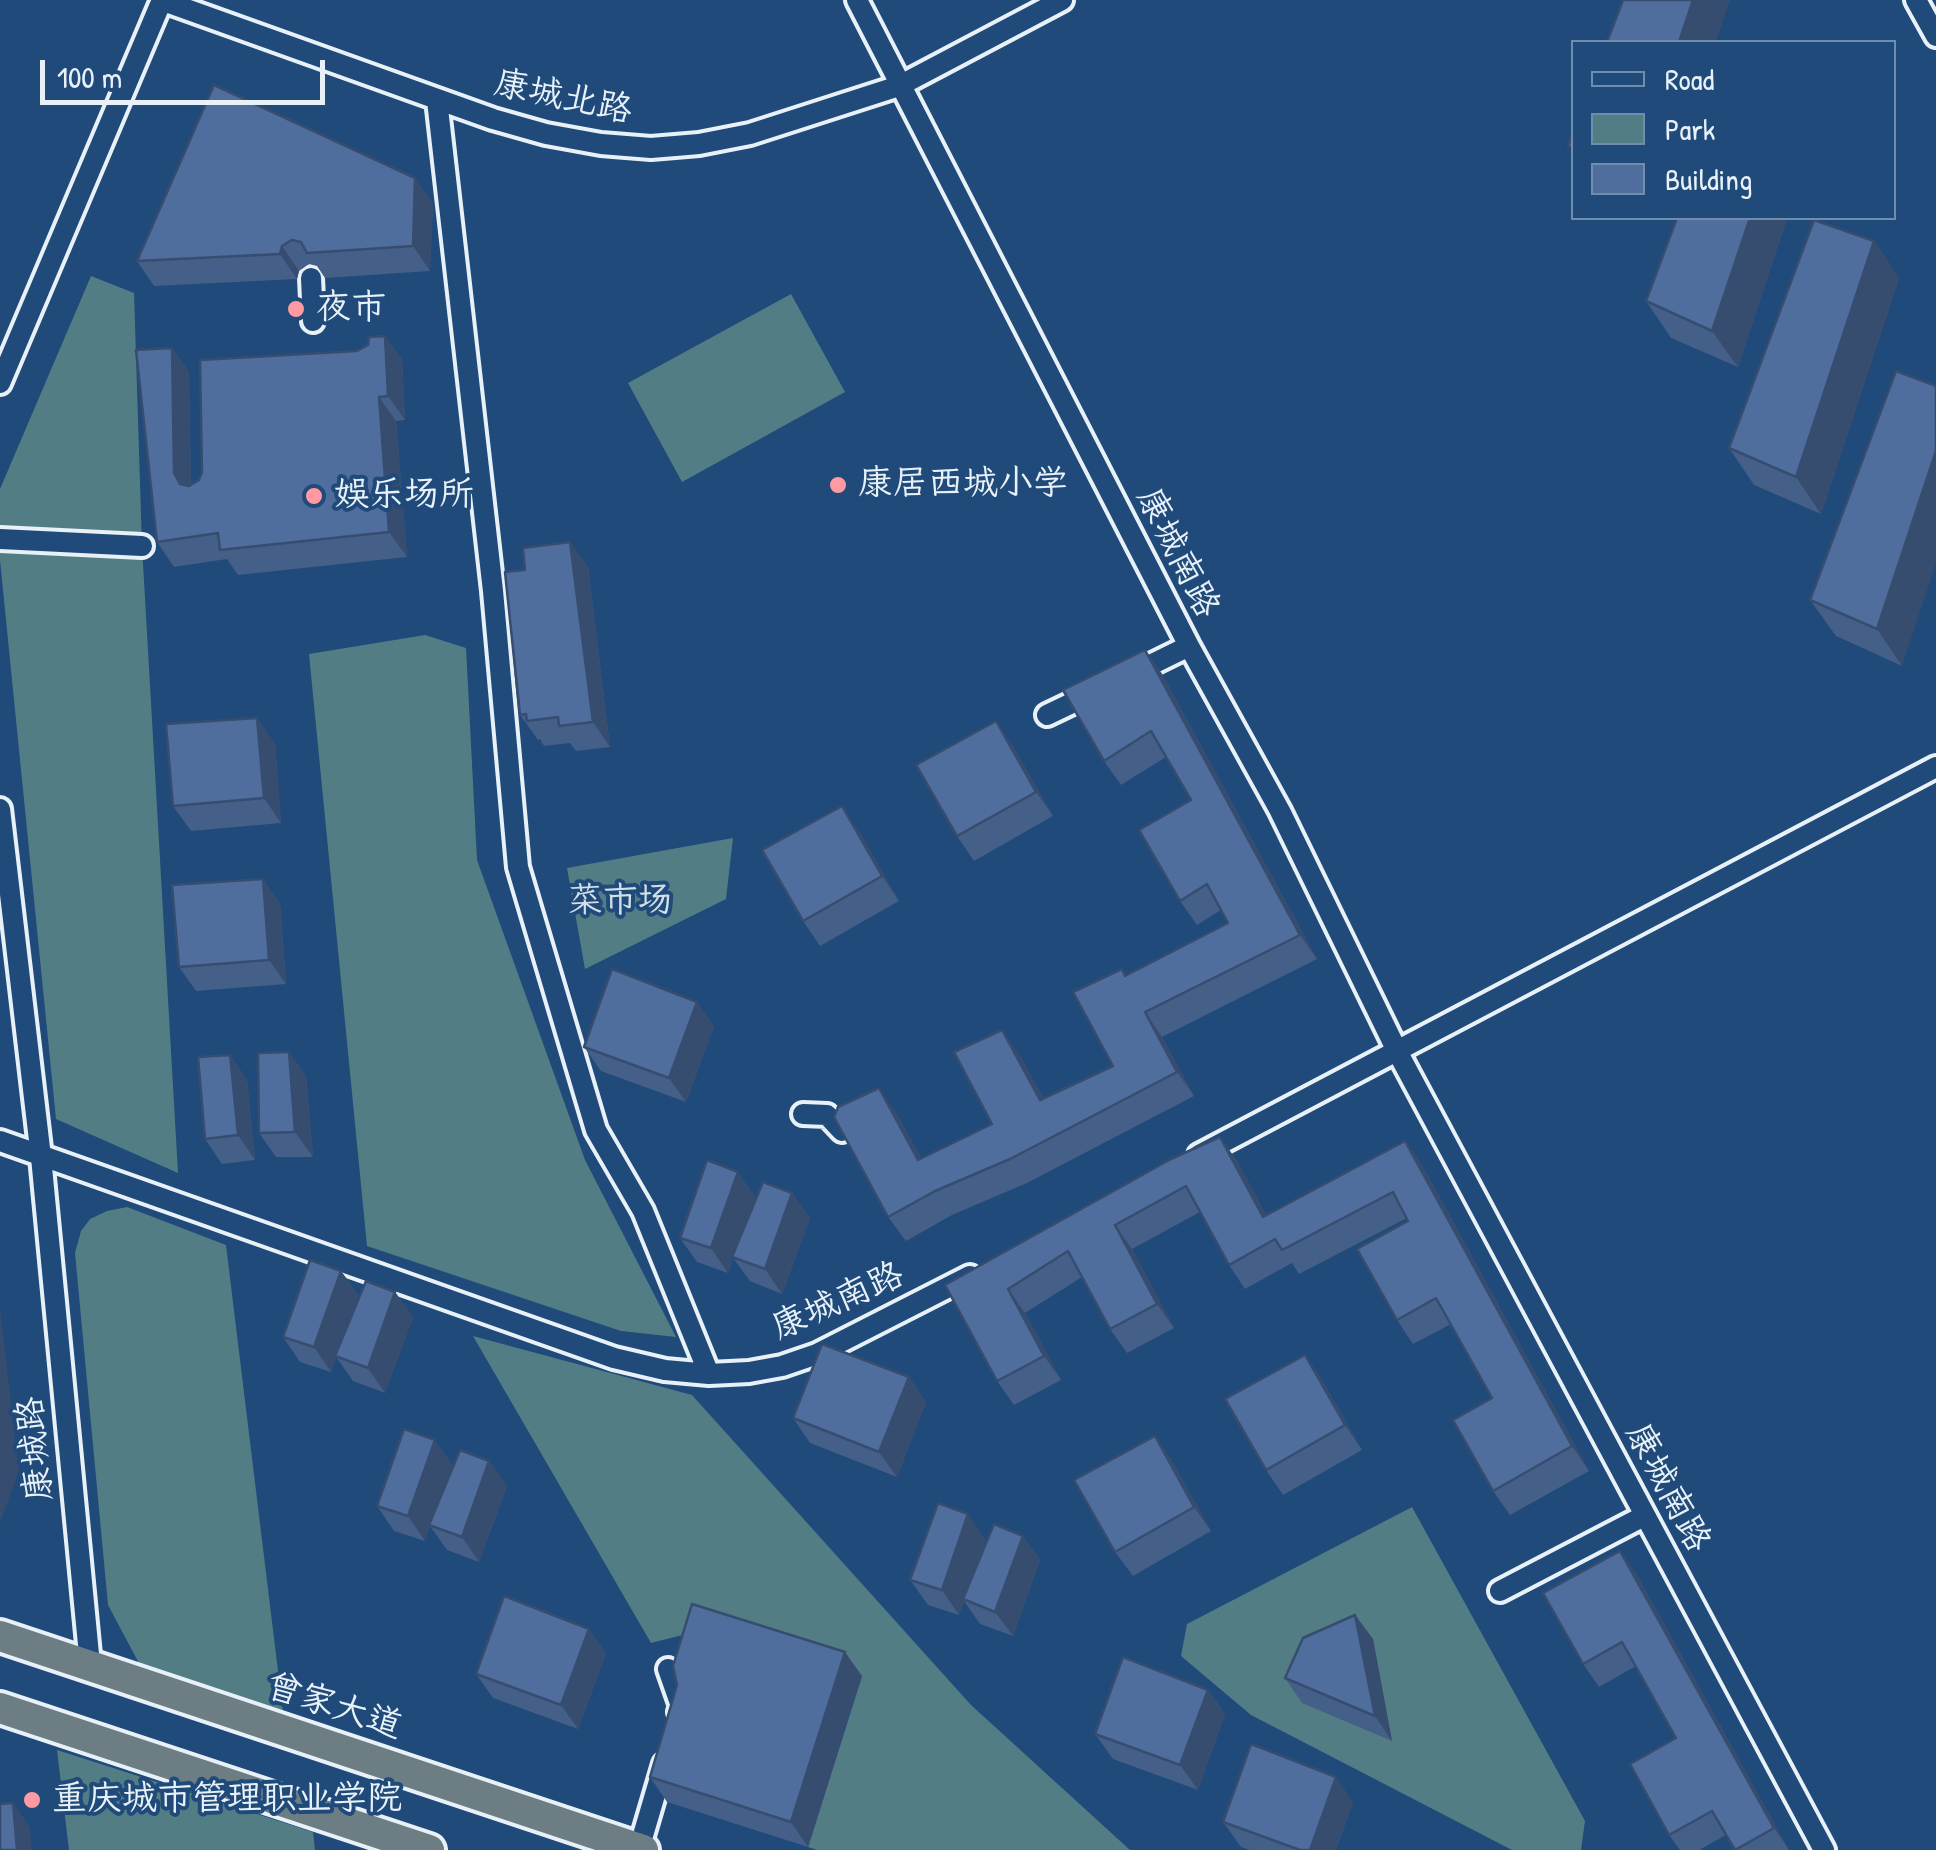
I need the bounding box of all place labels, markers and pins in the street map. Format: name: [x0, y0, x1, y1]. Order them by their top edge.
place label: 夜市: [316, 288, 386, 330]
marker: 夜市: [285, 298, 307, 320]
place label: 康居西城小学: [858, 464, 1068, 506]
marker: 康居西城小学: [827, 474, 849, 496]
place label: 娱乐场所: [334, 475, 474, 517]
marker: 娱乐场所: [303, 485, 325, 507]
place label: 重庆城市管理职业学院: [52, 1779, 402, 1821]
marker: 重庆城市管理职业学院: [21, 1789, 43, 1811]

